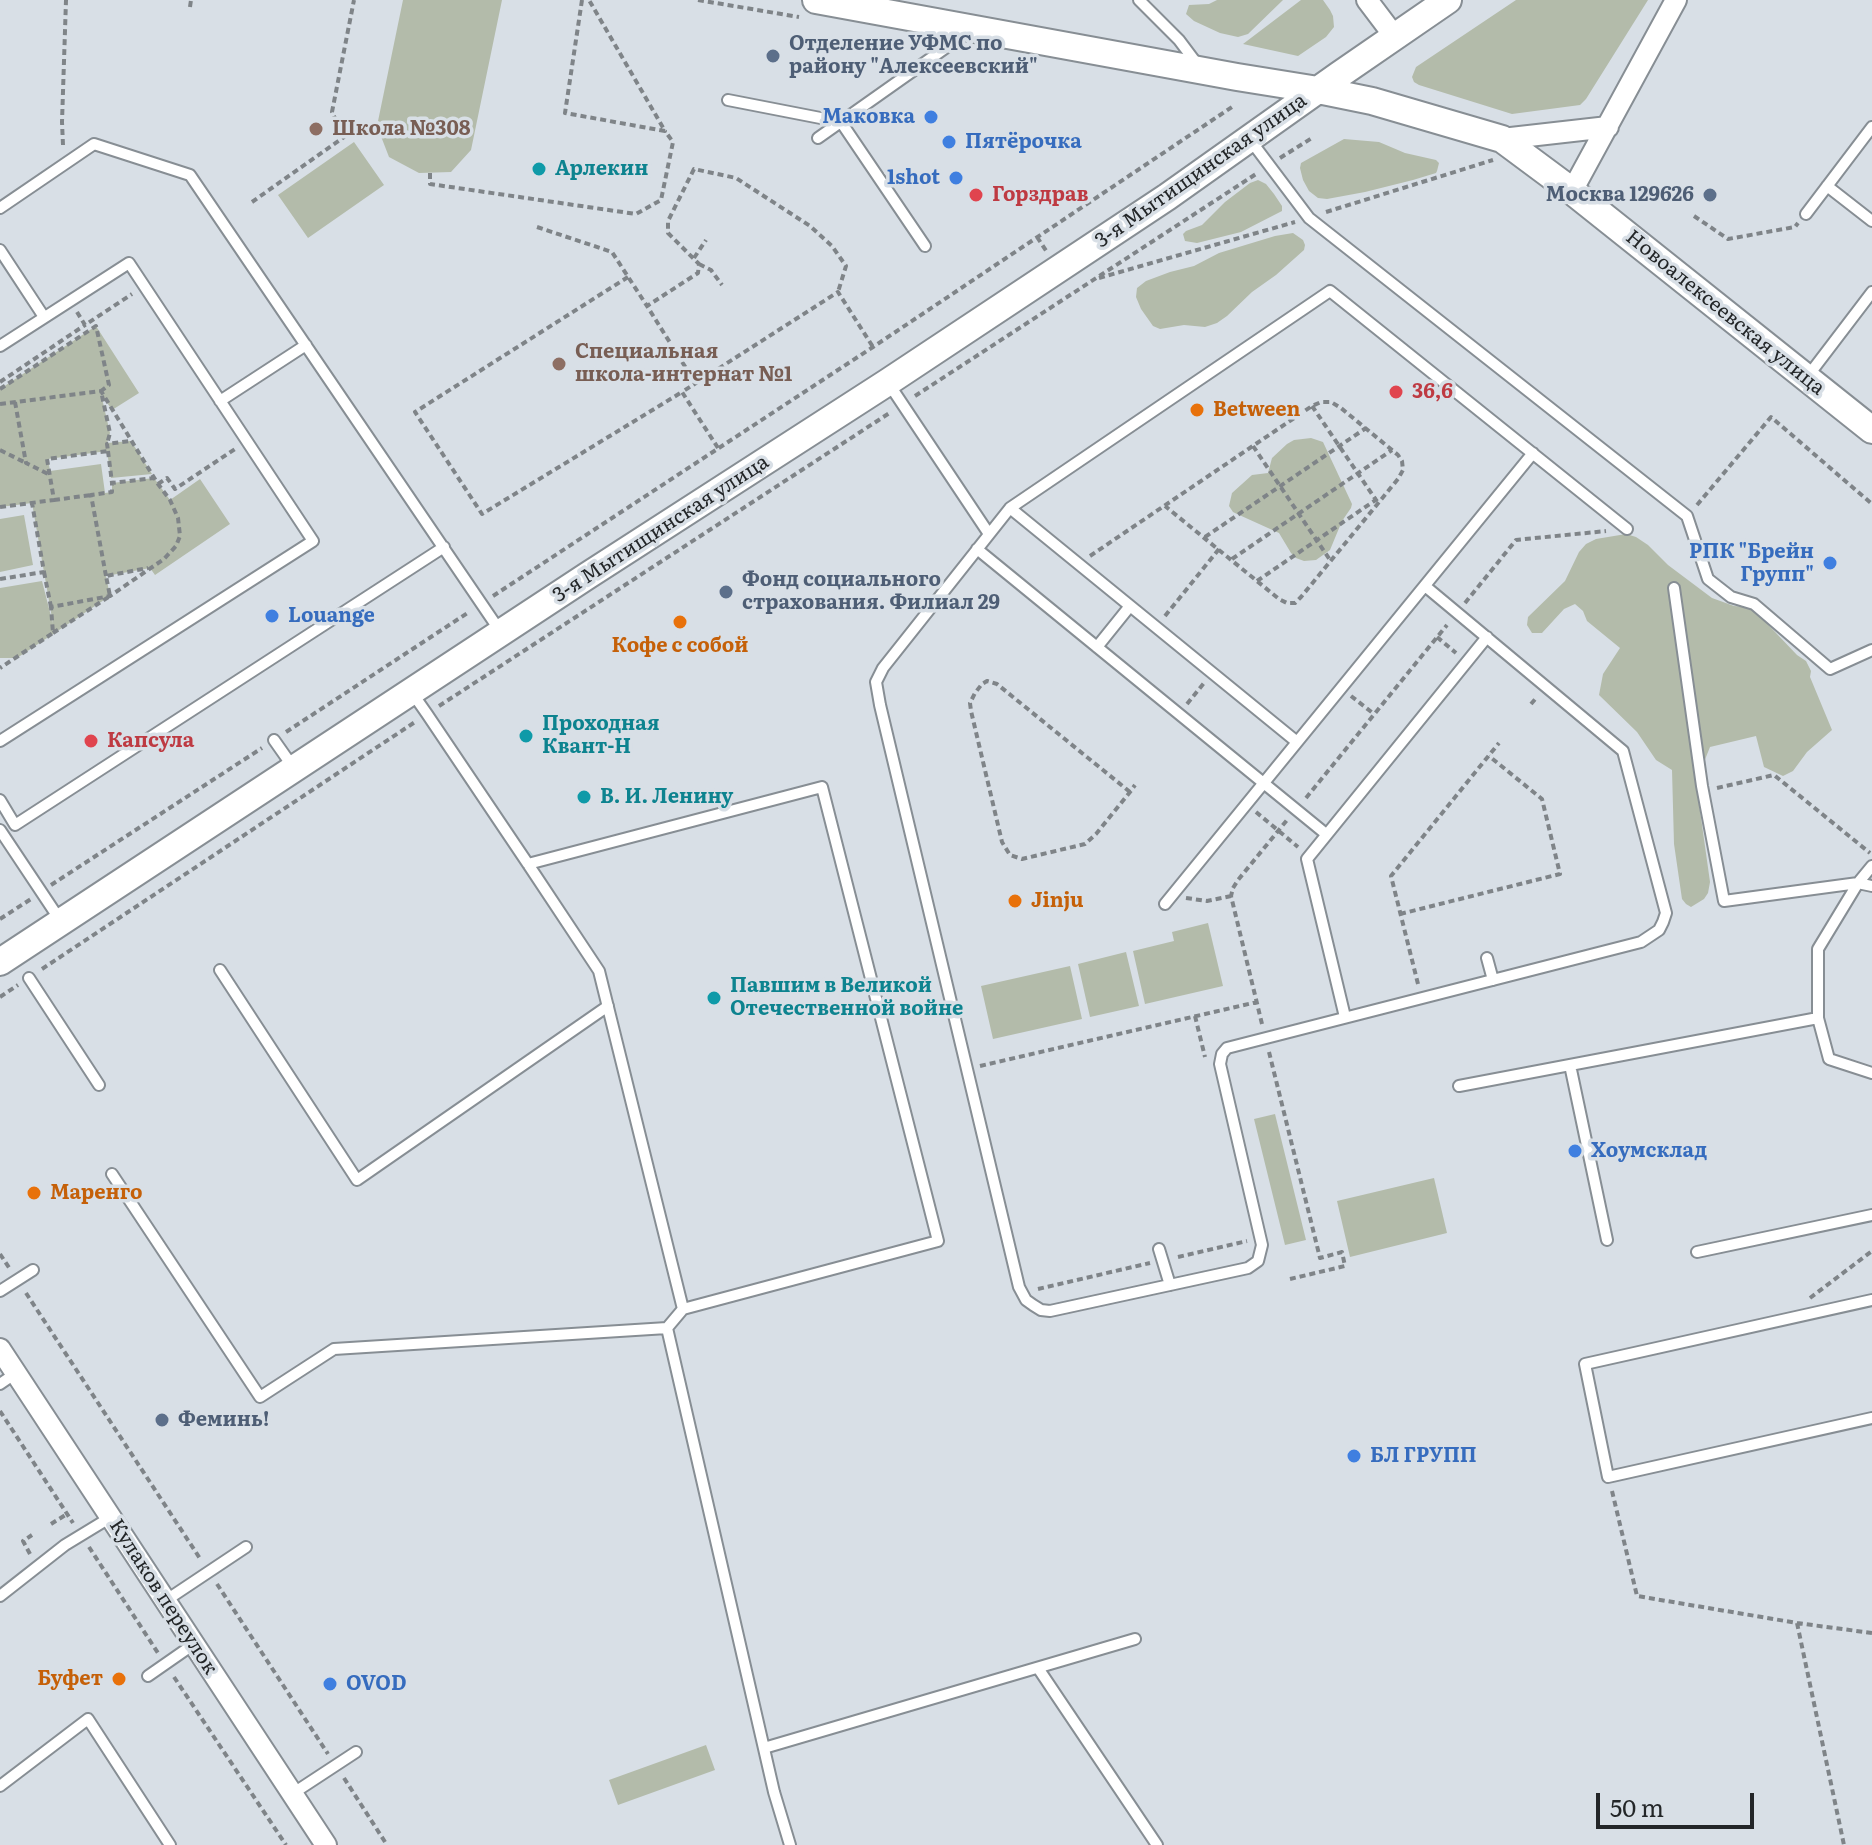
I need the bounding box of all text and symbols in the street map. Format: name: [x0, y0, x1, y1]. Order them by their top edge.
place label: Отделение УФМС по району "Алексеевский": [789, 32, 1038, 79]
marker: Отделение УФМС по району "Алексеевский": [764, 47, 782, 65]
street label: 3-я Мытищинская улица: [1091, 89, 1311, 253]
place label: Маковка: [822, 105, 915, 129]
marker: Маковка: [922, 108, 940, 126]
place label: Школа №308: [332, 117, 471, 141]
marker: Школа №308: [307, 120, 325, 138]
place label: Пятёрочка: [965, 130, 1082, 154]
marker: Пятёрочка: [940, 133, 958, 151]
place label: Арлекин: [555, 157, 648, 181]
marker: Арлекин: [530, 160, 548, 178]
place label: 1shot: [887, 166, 940, 190]
marker: 1shot: [947, 169, 965, 187]
place label: Горздрав: [992, 183, 1089, 207]
place label: Москва 129626: [1546, 183, 1694, 207]
marker: Горздрав: [967, 186, 985, 204]
marker: Москва 129626: [1701, 186, 1719, 204]
street label: Новоалексеевская улица: [1621, 225, 1829, 401]
place label: Специальная школа-интернат №1: [575, 340, 792, 387]
marker: Специальная школа-интернат №1: [550, 355, 568, 373]
place label: 36,6: [1412, 380, 1453, 404]
marker: 36,6: [1387, 383, 1405, 401]
place label: Between: [1213, 398, 1300, 422]
marker: Between: [1188, 401, 1206, 419]
street label: 3-я Мытищинская улица: [549, 450, 773, 608]
place label: РПК "Брейн Групп": [1689, 540, 1814, 587]
marker: РПК "Брейн Групп": [1821, 554, 1839, 572]
place label: Фонд социального страхования. Филиал 29: [742, 568, 1000, 615]
marker: Фонд социального страхования. Филиал 29: [717, 583, 735, 601]
place label: Louange: [288, 604, 375, 628]
marker: Louange: [263, 607, 281, 625]
marker: Кофе с собой: [671, 613, 689, 631]
place label: Кофе с собой: [612, 634, 748, 658]
place label: Проходная Квант-Н: [542, 712, 660, 759]
marker: Проходная Квант-Н: [517, 727, 535, 745]
place label: Капсула: [107, 729, 194, 753]
marker: Капсула: [82, 732, 100, 750]
place label: В. И. Ленину: [600, 785, 733, 809]
marker: В. И. Ленину: [575, 788, 593, 806]
place label: Jinju: [1031, 889, 1084, 913]
marker: Jinju: [1006, 892, 1024, 910]
place label: Павшим в Великой Отечественной войне: [730, 974, 963, 1021]
marker: Павшим в Великой Отечественной войне: [705, 989, 723, 1007]
place label: Хоумсклад: [1591, 1139, 1707, 1163]
marker: Хоумсклад: [1566, 1142, 1584, 1160]
place label: Маренго: [50, 1181, 143, 1205]
marker: Маренго: [25, 1184, 43, 1202]
place label: Феминь!: [178, 1408, 270, 1432]
marker: Феминь!: [153, 1411, 171, 1429]
place label: БЛ ГРУПП: [1370, 1444, 1477, 1468]
marker: БЛ ГРУПП: [1345, 1447, 1363, 1465]
street label: Кулаков переулок: [104, 1515, 222, 1679]
place label: Буфет: [37, 1667, 103, 1691]
marker: Буфет: [110, 1670, 128, 1688]
place label: OVOD: [346, 1672, 406, 1696]
marker: OVOD: [321, 1675, 339, 1693]
scale bar: [1600, 1777, 1758, 1827]
text: 50 m: [1610, 1789, 1664, 1824]

